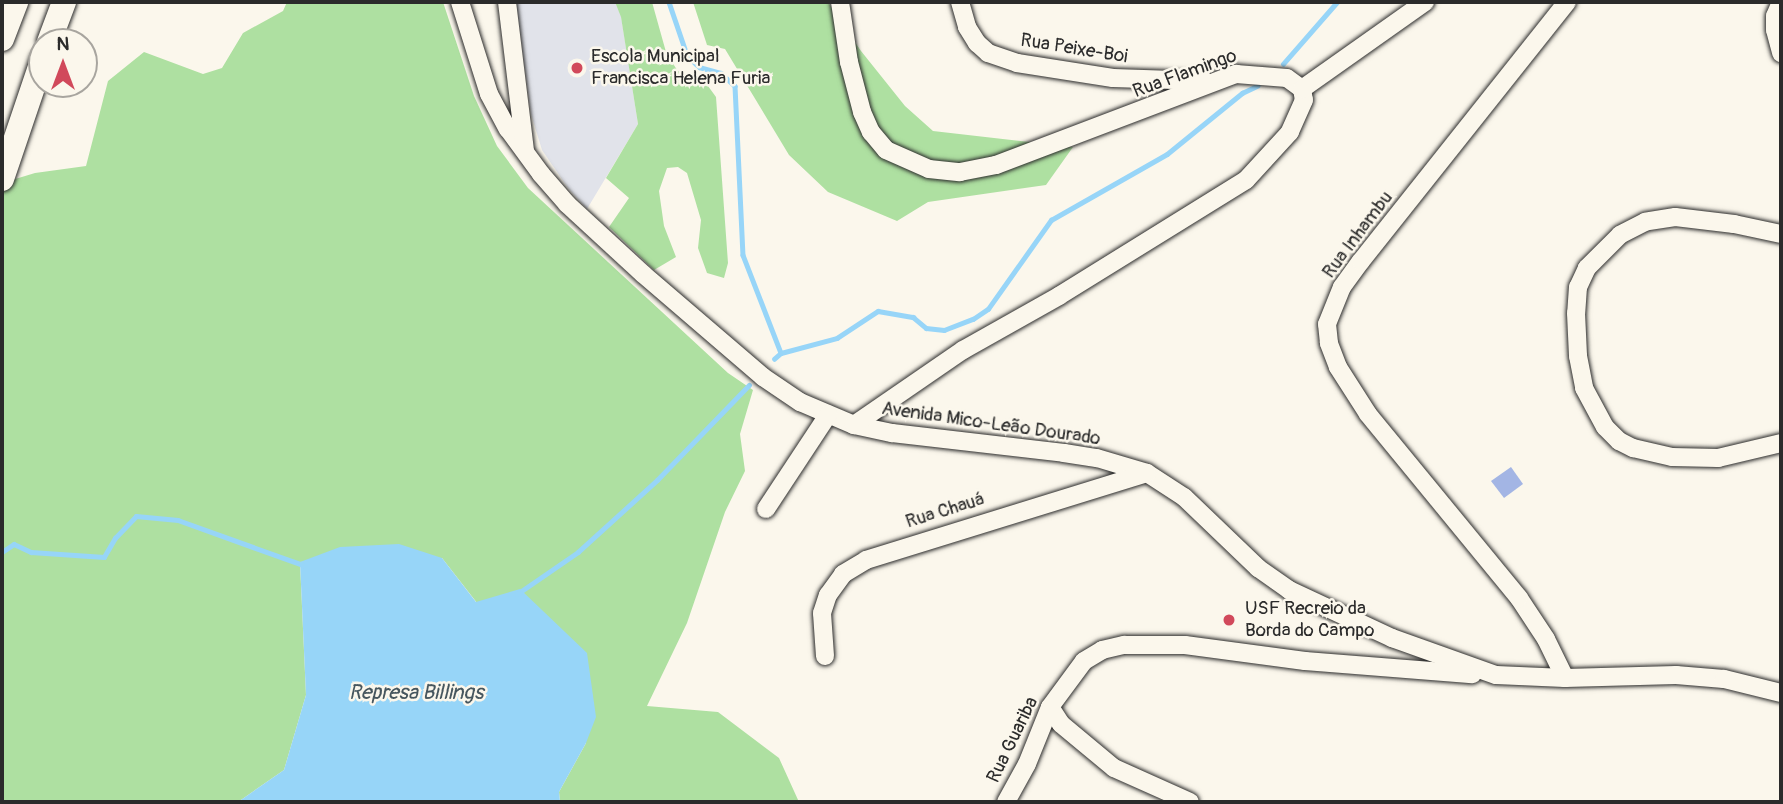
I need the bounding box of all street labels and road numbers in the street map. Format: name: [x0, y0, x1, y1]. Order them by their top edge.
street label: Rua Peixe-Boi: [1019, 29, 1129, 69]
street label: Rua Flamingo: [1130, 45, 1240, 103]
street label: Rua Inhambu: [1318, 187, 1398, 283]
street label: Avenida Mico-Leão Dourado: [880, 397, 1102, 451]
street label: Rua Chauá: [903, 488, 987, 534]
street label: Rua Guariba: [982, 693, 1044, 787]

